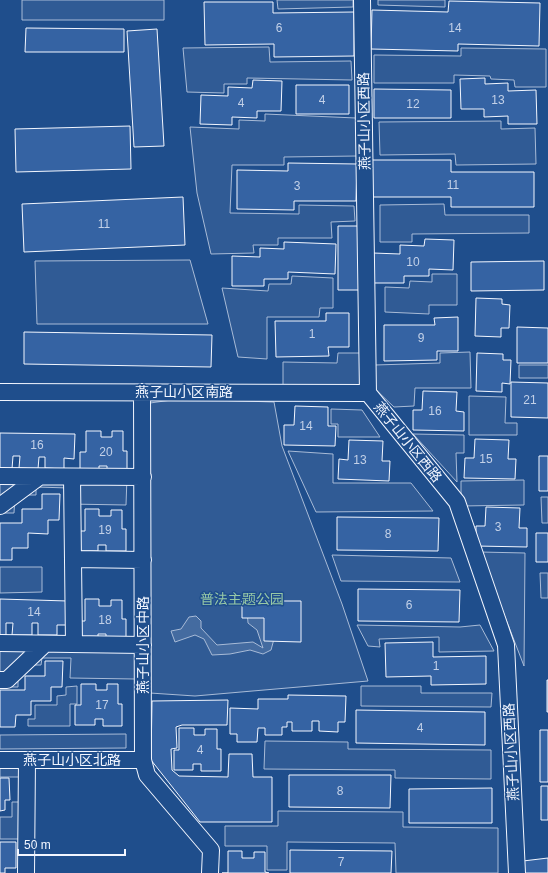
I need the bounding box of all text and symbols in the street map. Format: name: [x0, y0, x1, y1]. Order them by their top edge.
house number: 6: [276, 21, 283, 35]
house number: 14: [448, 21, 462, 35]
street label: 燕子山小区西路: [355, 72, 373, 170]
house number: 4: [319, 93, 326, 107]
house number: 13: [491, 93, 505, 107]
house number: 4: [238, 96, 245, 110]
house number: 12: [406, 97, 420, 111]
house number: 11: [447, 178, 460, 192]
house number: 3: [294, 179, 301, 193]
house number: 11: [98, 217, 111, 231]
house number: 10: [406, 255, 420, 269]
house number: 1: [309, 327, 316, 341]
house number: 9: [418, 331, 425, 345]
street label: 燕子山小区南路: [135, 384, 233, 400]
house number: 21: [523, 393, 537, 407]
street label: 燕子山小区西路: [371, 399, 445, 485]
house number: 16: [428, 404, 442, 418]
house number: 14: [299, 419, 313, 433]
house number: 16: [30, 438, 44, 452]
house number: 20: [99, 445, 113, 459]
house number: 15: [479, 452, 493, 466]
house number: 13: [353, 453, 367, 467]
house number: 3: [495, 520, 502, 534]
house number: 19: [98, 523, 112, 537]
house number: 8: [385, 527, 392, 541]
park label: 普法主题公园: [200, 591, 284, 607]
street label: 燕子山小区中路: [135, 596, 151, 694]
house number: 6: [406, 598, 413, 612]
house number: 14: [27, 605, 41, 619]
house number: 18: [98, 613, 112, 627]
house number: 1: [433, 659, 440, 673]
house number: 17: [95, 698, 109, 712]
street label: 燕子山小区西路: [500, 703, 522, 801]
house number: 4: [417, 721, 424, 735]
house number: 4: [197, 743, 204, 757]
street label: 燕子山小区北路: [23, 752, 121, 768]
house number: 8: [337, 784, 344, 798]
scale bar: [18, 831, 125, 857]
text: 50 m: [24, 838, 51, 852]
house number: 7: [338, 855, 345, 869]

